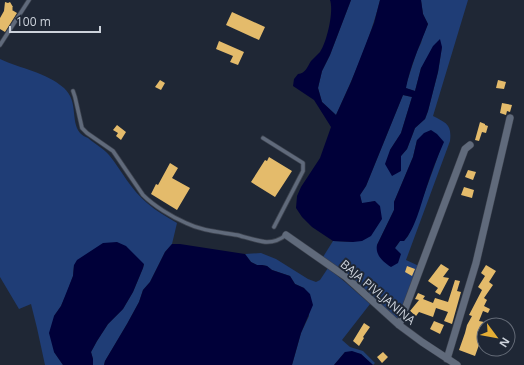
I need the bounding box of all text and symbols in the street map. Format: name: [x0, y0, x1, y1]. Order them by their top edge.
scale bar: [10, 8, 100, 34]
text: 100 m: [16, 13, 51, 30]
street label: BAJA PIVLJANINA: [337, 256, 419, 329]
north arrow: [476, 317, 516, 357]
text: N: [496, 335, 514, 350]

